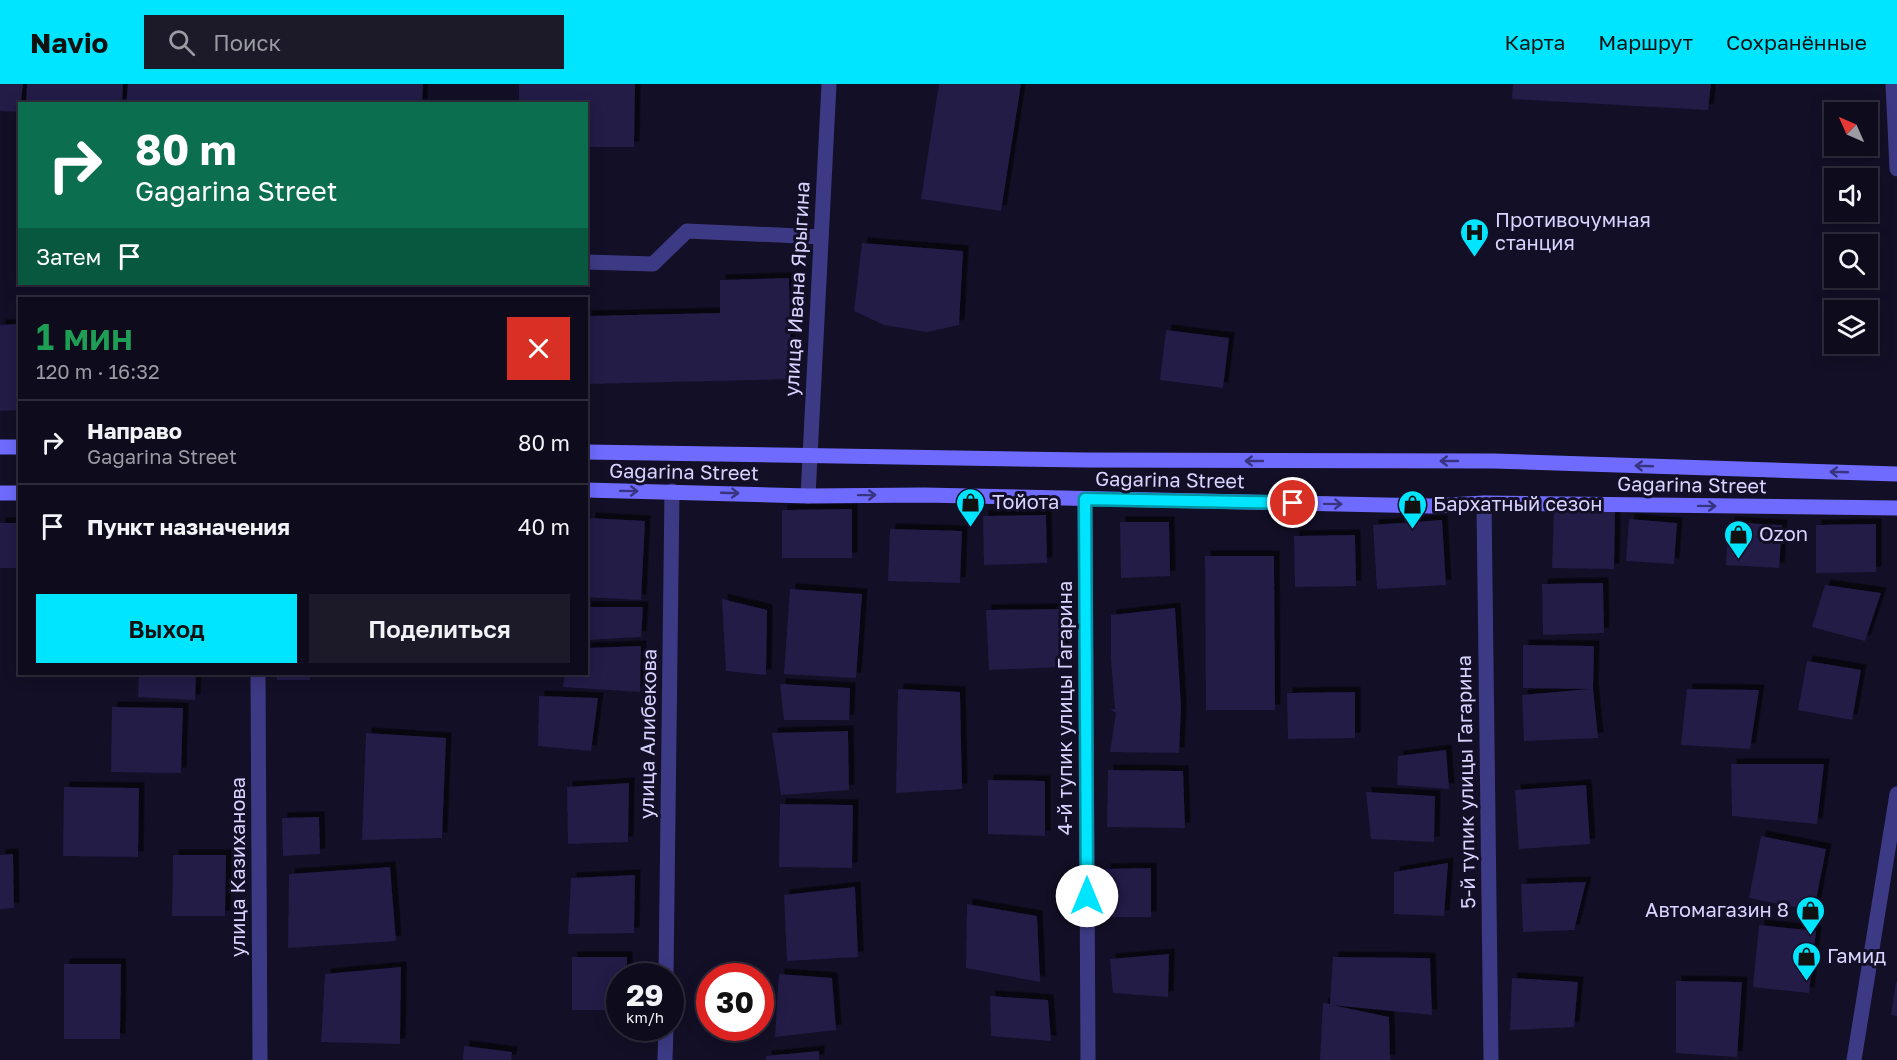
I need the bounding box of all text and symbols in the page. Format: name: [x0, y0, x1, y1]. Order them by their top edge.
search box: [144, 15, 564, 69]
text: Navio: [30, 26, 108, 59]
icon: search: [165, 26, 198, 59]
text: Поиск: [213, 29, 281, 56]
text: Карта: [1504, 29, 1565, 55]
text: Маршрут: [1598, 29, 1693, 55]
text: Сохранённые: [1726, 29, 1867, 55]
north arrow: [1824, 102, 1878, 156]
map controls: [1824, 102, 1878, 354]
text: 80 m: [135, 124, 236, 174]
icon: right: [36, 126, 114, 204]
button: sound: [1824, 168, 1878, 222]
text: Gagarina Street: [135, 175, 337, 207]
street label: улица Ивана Ярыгина: [778, 181, 814, 397]
place label: Противочумная станция: [1495, 207, 1651, 254]
hospital icon: Противочумная станция: [1458, 216, 1490, 258]
button: search: [1824, 234, 1878, 288]
icon: arrive: [113, 240, 146, 273]
text: Затем: [36, 243, 101, 270]
button: layers: [1824, 300, 1878, 354]
text: 1 мин: [36, 315, 133, 358]
button: close: [507, 317, 570, 380]
text: 120 m · 16:32: [36, 359, 160, 383]
text: Направо: [87, 417, 182, 444]
icon: right: [36, 426, 69, 459]
text: 80 m: [518, 429, 570, 456]
text: Gagarina Street: [87, 444, 237, 468]
one-way arrow: [1244, 455, 1264, 467]
one-way arrow: [1439, 455, 1459, 467]
street label: Gagarina Street: [609, 458, 759, 484]
one-way arrow: [1634, 460, 1654, 472]
street label: Gagarina Street: [1095, 466, 1245, 492]
one-way arrow: [1829, 466, 1849, 478]
street label: Gagarina Street: [1617, 471, 1767, 497]
pin: [1267, 477, 1318, 528]
one-way arrow: [619, 485, 639, 497]
shop icon: Тойота: [955, 486, 987, 528]
icon: arrive: [1276, 486, 1309, 519]
one-way arrow: [720, 488, 740, 499]
shop icon: Бархатный сезон: [1396, 488, 1428, 530]
one-way arrow: [856, 489, 876, 501]
place label: Тойота: [992, 489, 1059, 513]
place label: Бархатный сезон: [1433, 491, 1602, 515]
one-way arrow: [1322, 498, 1342, 510]
one-way arrow: [1697, 501, 1717, 512]
icon: arrive: [36, 510, 69, 543]
text: Пункт назначения: [87, 513, 290, 540]
text: 40 m: [518, 513, 570, 540]
shop icon: Ozon: [1722, 518, 1754, 560]
place label: Ozon: [1759, 521, 1808, 545]
street label: 4-й тупик улицы Гагарина: [1052, 581, 1076, 835]
button: Выход: [36, 594, 297, 663]
button: Поделиться: [309, 594, 570, 663]
street label: улица Алибекова: [634, 649, 660, 819]
street label: 5-й тупик улицы Гагарина: [1451, 655, 1479, 909]
street label: улица Казиханова: [225, 777, 249, 957]
position arrow: [1055, 864, 1119, 928]
shop icon: Автомагазин 8: [1794, 894, 1826, 936]
place label: Автомагазин 8: [1645, 897, 1789, 921]
shop icon: Гамид: [1790, 940, 1822, 982]
place label: Гамид: [1827, 943, 1886, 967]
speed limit sign: 30: [696, 963, 774, 1041]
text: 29: [626, 977, 664, 1013]
text: km/h: [626, 1008, 664, 1026]

